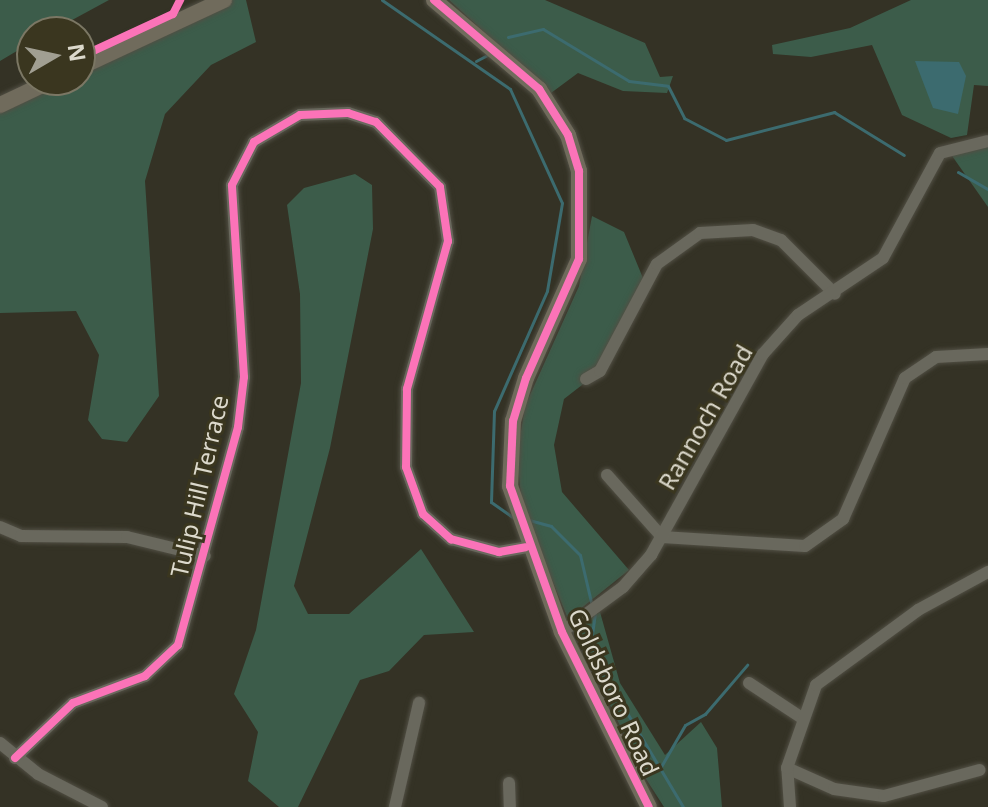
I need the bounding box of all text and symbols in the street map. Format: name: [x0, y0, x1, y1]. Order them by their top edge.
north arrow: [16, 16, 96, 96]
text: N: [62, 41, 94, 64]
street label: Rannoch Road: [652, 339, 758, 495]
street label: Tulip Hill Terrace: [164, 392, 234, 580]
street label: Goldsboro Road: [563, 604, 665, 780]

